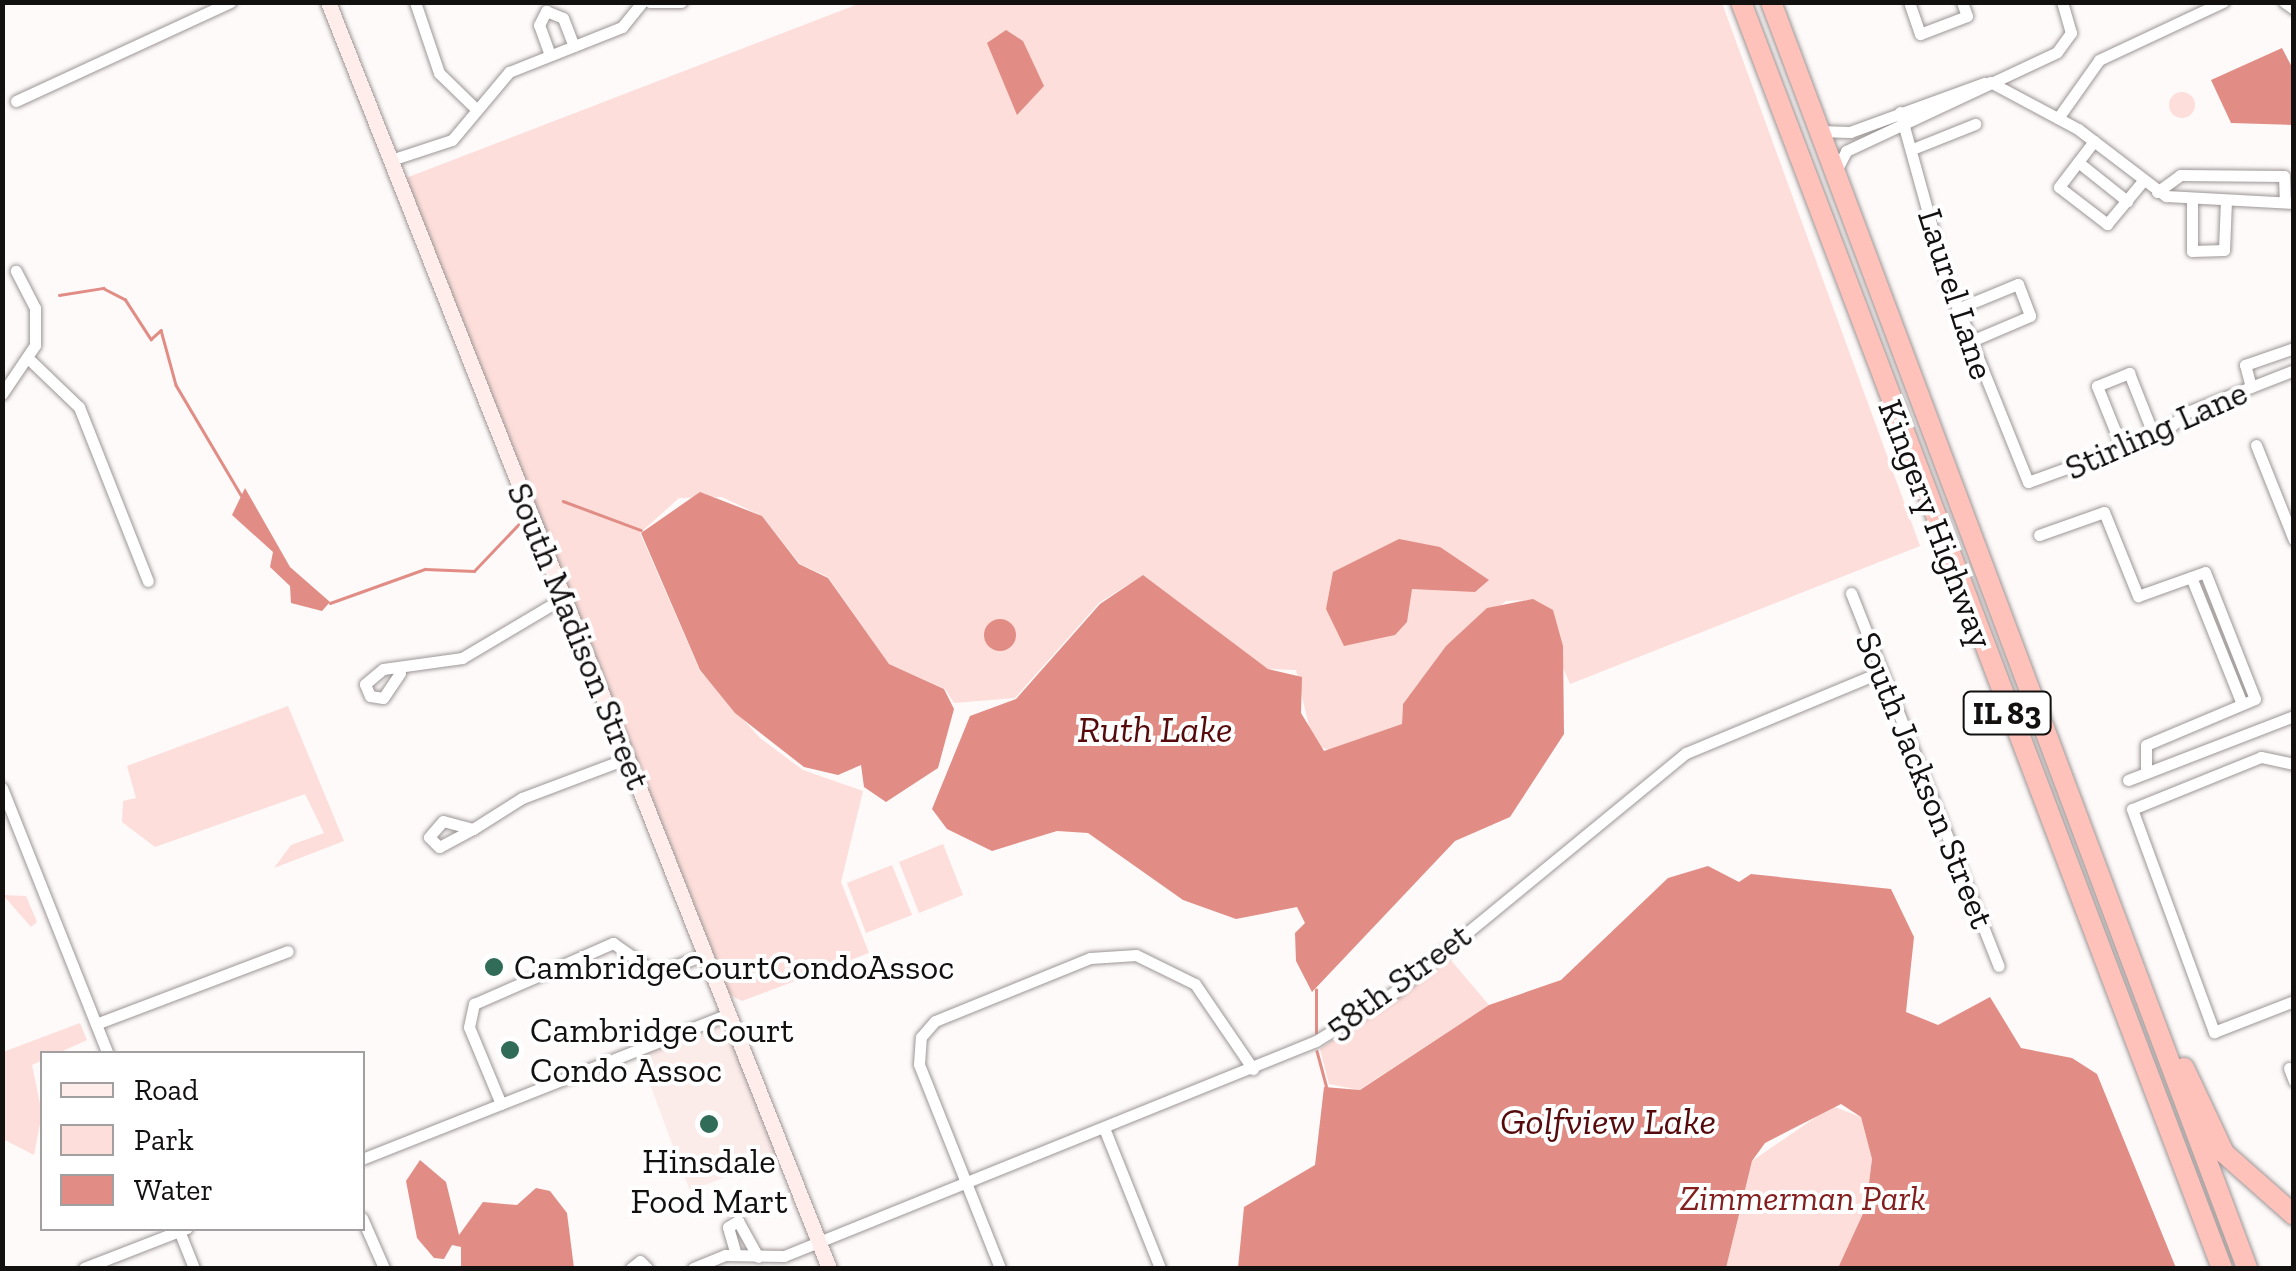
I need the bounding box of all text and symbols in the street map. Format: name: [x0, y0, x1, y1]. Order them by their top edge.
street label: Laurel Lane: [1909, 204, 2003, 384]
street label: Stirling Lane: [2059, 371, 2253, 489]
street label: Kingery Highway: [1869, 393, 2003, 655]
street label: South Madison Street: [498, 477, 660, 795]
street label: South Jackson Street: [1846, 625, 2004, 935]
road number: IL 83: [1962, 686, 2052, 740]
water label: Ruth Lake: [1077, 707, 1233, 753]
street label: 58th Street: [1317, 914, 1479, 1048]
place label: CambridgeCourtCondoAssoc: [514, 946, 954, 988]
marker: CambridgeCourtCondoAssoc: [483, 956, 505, 978]
place label: Cambridge Court Condo Assoc: [530, 1009, 794, 1091]
marker: Cambridge Court Condo Assoc: [499, 1039, 521, 1061]
legend: [40, 1051, 365, 1231]
text: Road: [134, 1072, 199, 1108]
water label: Golfview Lake: [1500, 1099, 1716, 1145]
marker: Hinsdale Food Mart: [698, 1113, 720, 1135]
text: Park: [134, 1122, 194, 1158]
place label: Hinsdale Food Mart: [630, 1140, 788, 1222]
text: Water: [134, 1172, 213, 1208]
park label: Zimmerman Park: [1680, 1177, 1926, 1219]

